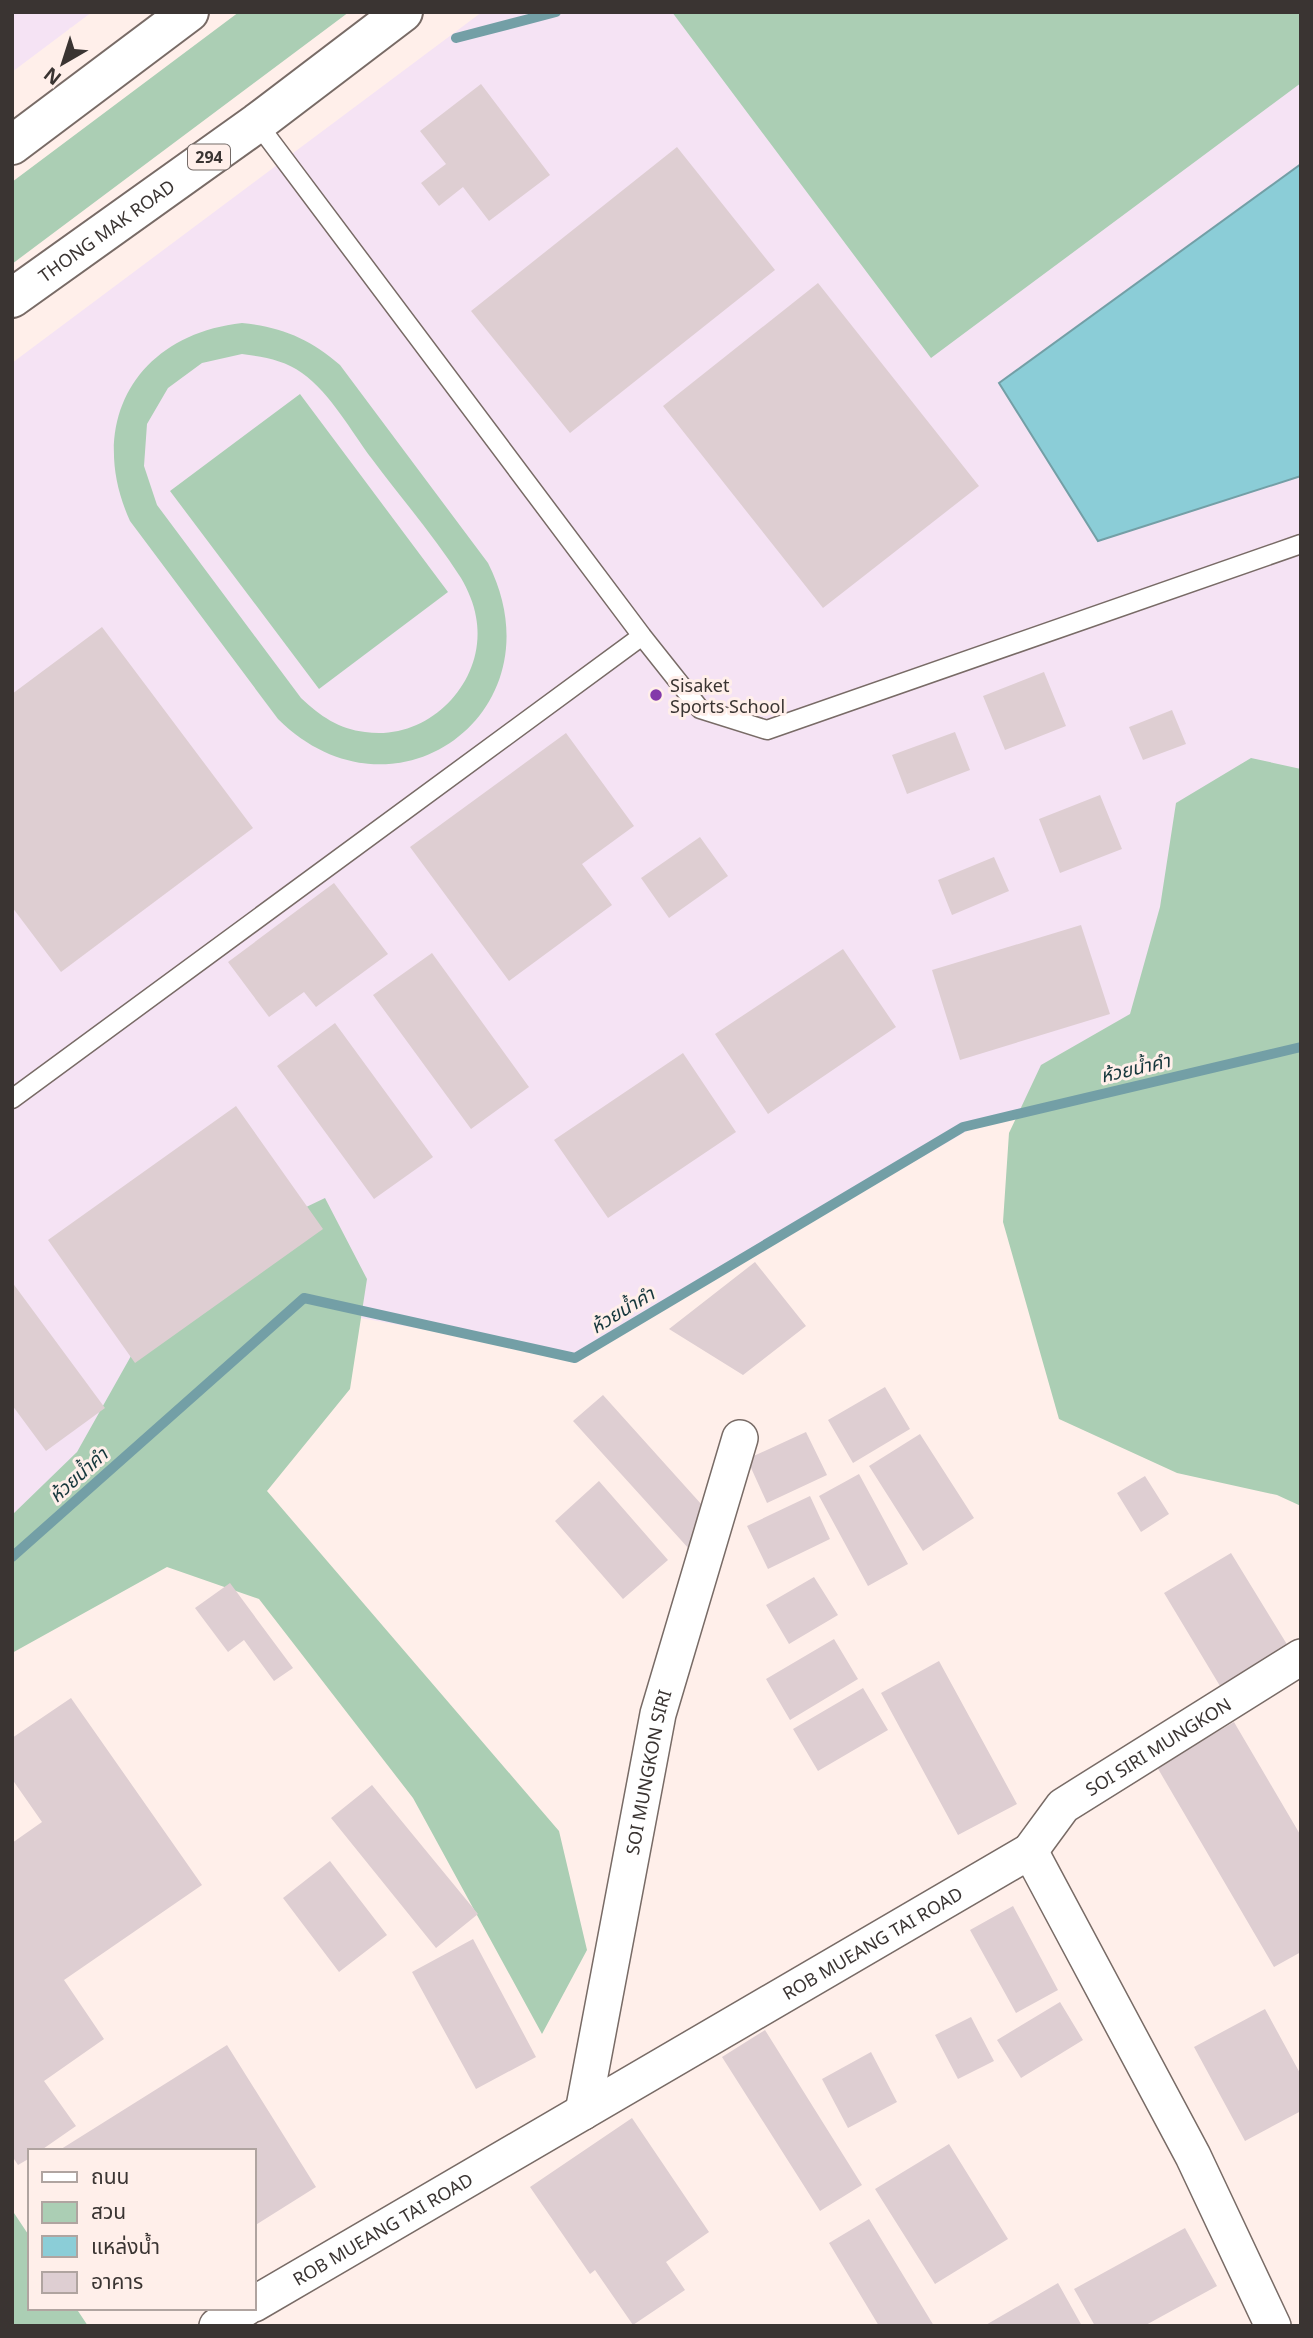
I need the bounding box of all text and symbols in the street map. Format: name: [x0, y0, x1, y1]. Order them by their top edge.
north arrow: [28, 28, 98, 98]
text: N: [38, 61, 66, 91]
road number: 294: [188, 144, 230, 169]
street label: THONG MAK ROAD: [33, 174, 179, 287]
place label: Sisaket Sports School: [670, 673, 785, 718]
marker: Sisaket Sports School: [648, 687, 664, 703]
water label: ห้วยน้ำคำ: [1098, 1047, 1174, 1089]
water label: ห้วยน้ำคำ: [585, 1280, 660, 1339]
water label: ห้วยน้ำคำ: [43, 1441, 114, 1508]
street label: SOI MUNGKON SIRI: [620, 1687, 677, 1857]
street label: SOI SIRI MUNGKON: [1081, 1692, 1235, 1801]
street label: ROB MUEANG TAI ROAD: [778, 1881, 967, 2005]
legend: [28, 2149, 256, 2310]
text: ถนน: [91, 2162, 129, 2190]
street label: ROB MUEANG TAI ROAD: [288, 2167, 477, 2291]
text: สวน: [91, 2197, 126, 2225]
text: แหล่งน้ำ: [91, 2232, 160, 2260]
text: อาคาร: [91, 2267, 143, 2295]

